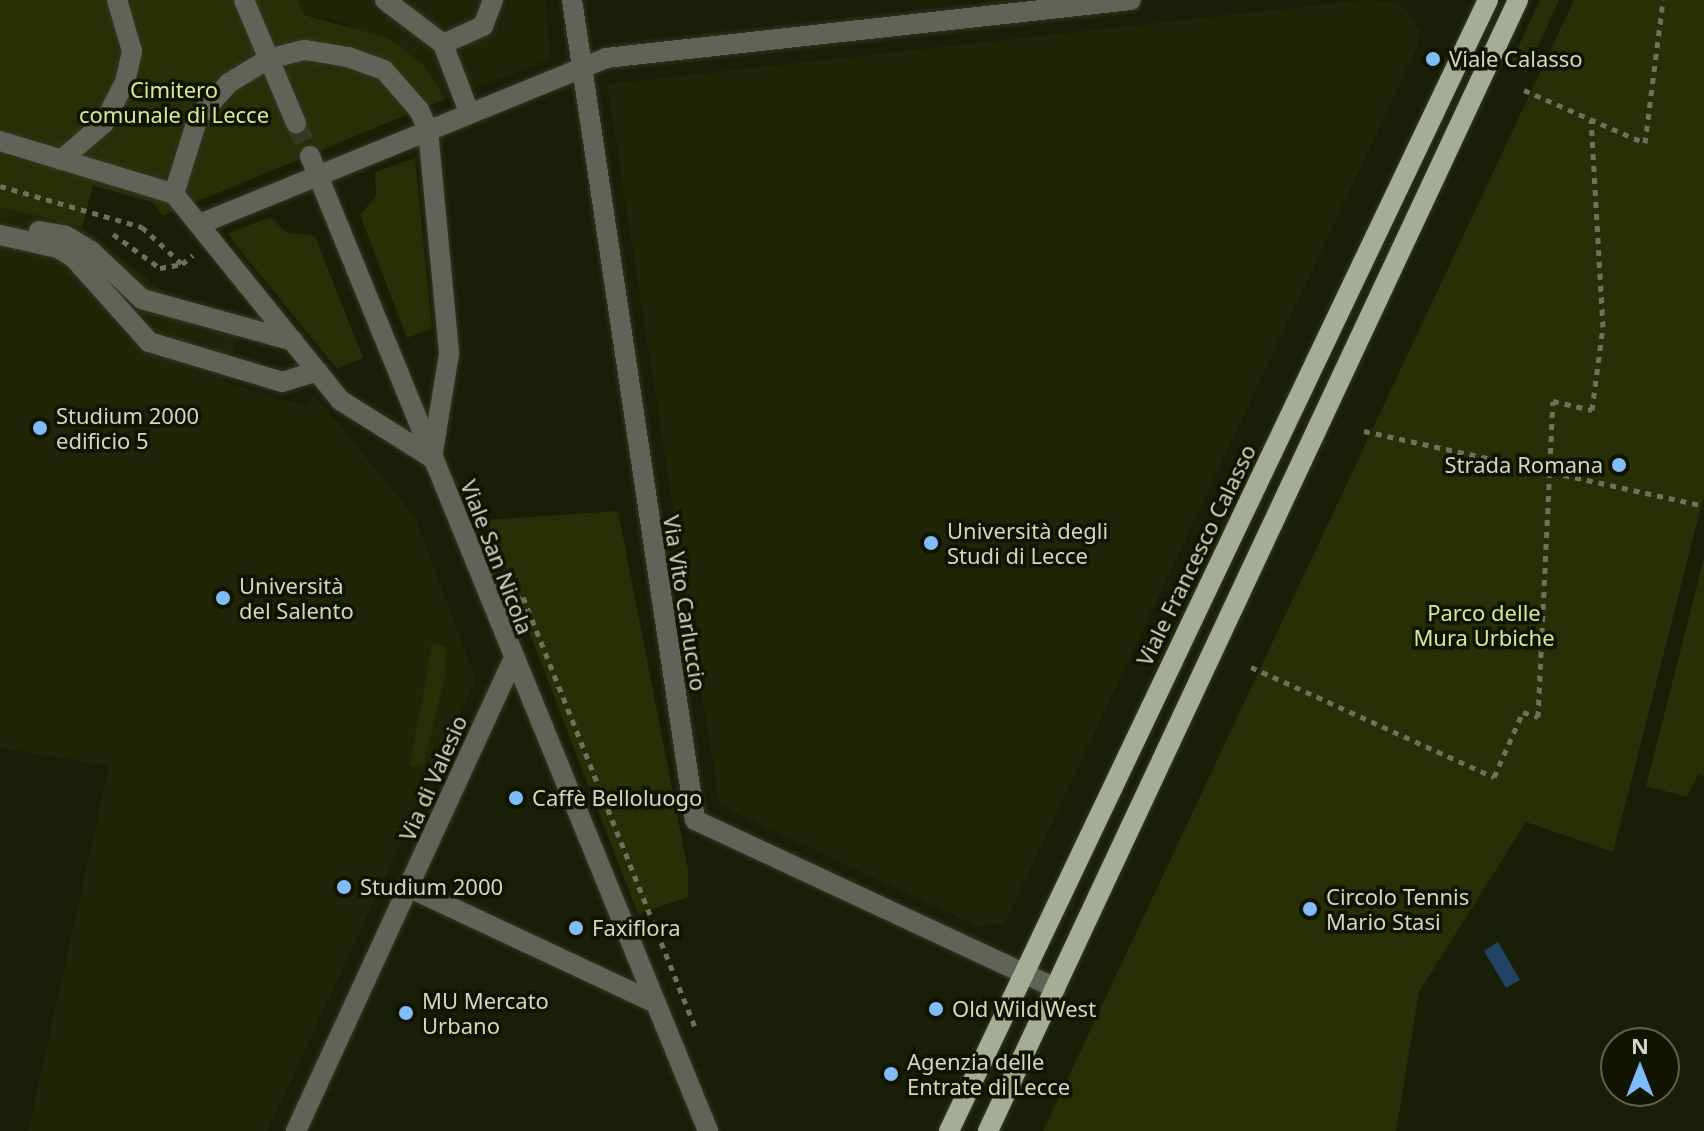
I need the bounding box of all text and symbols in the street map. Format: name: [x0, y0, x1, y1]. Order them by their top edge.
place label: Viale Calasso: [1449, 46, 1583, 72]
marker: Viale Calasso: [1424, 50, 1442, 68]
park label: Cimitero comunale di Lecce: [79, 76, 269, 128]
place label: Studium 2000 edificio 5: [56, 402, 199, 454]
marker: Studium 2000 edificio 5: [31, 419, 49, 437]
street label: Viale Francesco Calasso: [1131, 440, 1261, 670]
place label: Strada Romana: [1445, 452, 1603, 478]
marker: Strada Romana: [1610, 456, 1628, 474]
street label: Viale San Nicola: [455, 476, 539, 638]
street label: Via Vito Carluccio: [658, 513, 712, 693]
place label: Università degli Studi di Lecce: [947, 517, 1108, 568]
marker: Università degli Studi di Lecce: [922, 534, 940, 552]
place label: Università del Salento: [239, 572, 354, 624]
marker: Università del Salento: [214, 589, 232, 607]
park label: Parco delle Mura Urbiche: [1413, 599, 1555, 650]
street label: Via di Valesio: [394, 711, 472, 845]
place label: Caffè Belloluogo: [532, 785, 702, 811]
marker: Caffè Belloluogo: [507, 789, 525, 807]
place label: Studium 2000: [360, 874, 503, 900]
marker: Studium 2000: [335, 878, 353, 896]
place label: Circolo Tennis Mario Stasi: [1326, 883, 1469, 934]
marker: Circolo Tennis Mario Stasi: [1301, 900, 1319, 918]
place label: Faxiflora: [592, 915, 681, 941]
marker: Faxiflora: [567, 919, 585, 937]
place label: MU Mercato Urbano: [422, 987, 549, 1038]
place label: Old Wild West: [952, 996, 1096, 1022]
marker: Old Wild West: [927, 1000, 945, 1018]
marker: MU Mercato Urbano: [397, 1004, 415, 1022]
north arrow: [1600, 1027, 1680, 1107]
text: N: [1631, 1030, 1649, 1060]
place label: Agenzia delle Entrate di Lecce: [907, 1048, 1070, 1100]
marker: Agenzia delle Entrate di Lecce: [882, 1065, 900, 1083]

